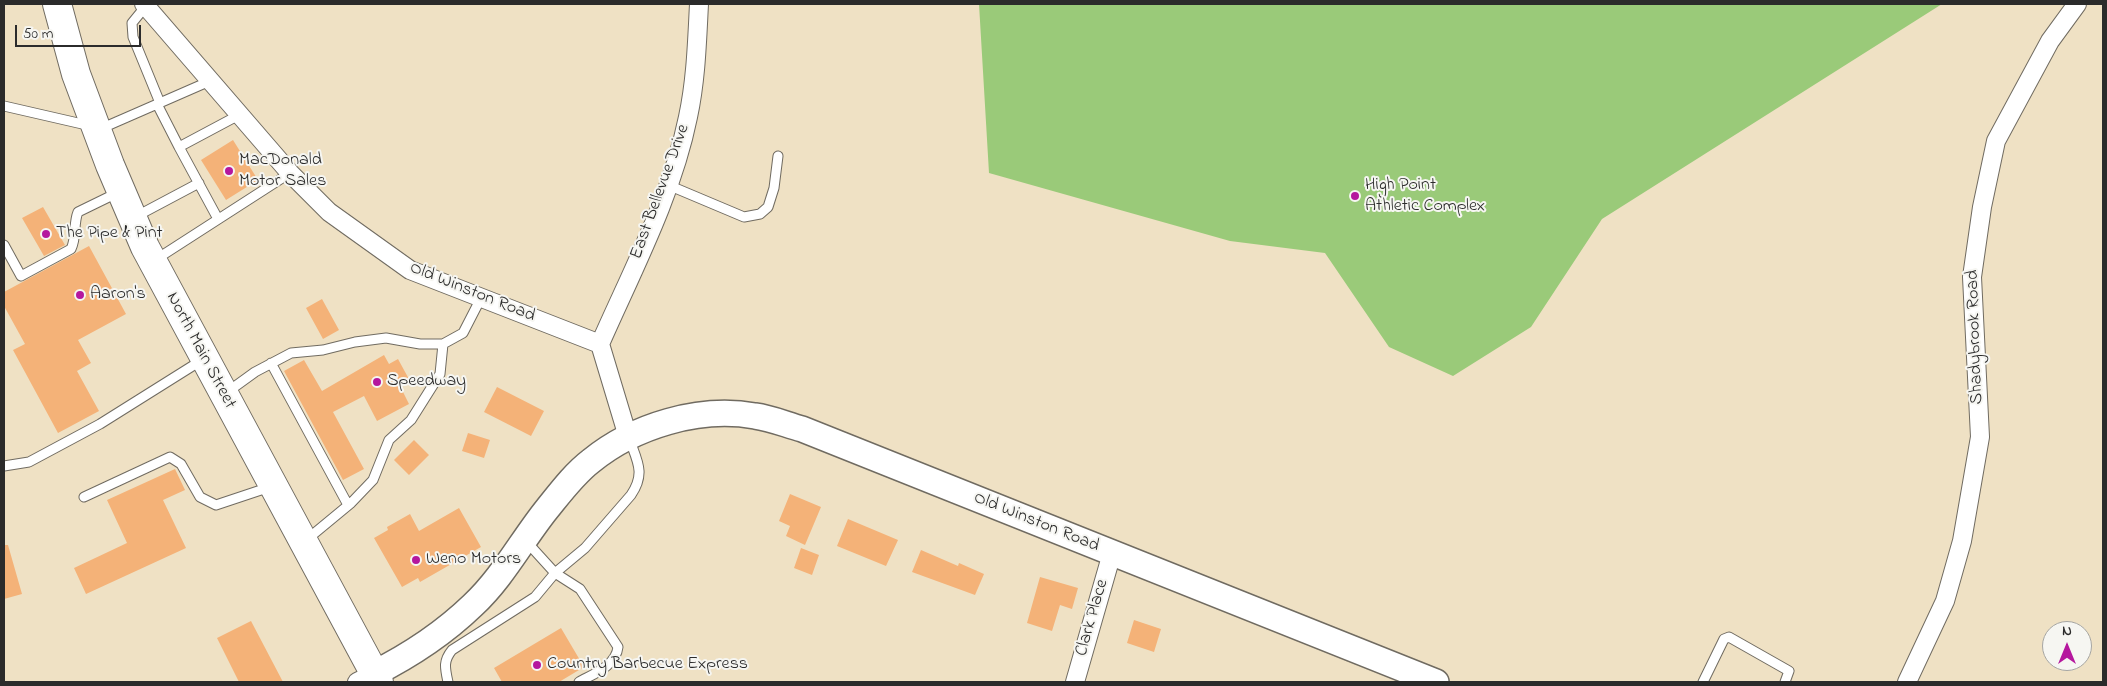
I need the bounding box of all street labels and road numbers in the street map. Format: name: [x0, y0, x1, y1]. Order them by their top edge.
street label: East Bellevue Drive: [627, 122, 695, 262]
street label: Old Winston Road: [406, 258, 538, 328]
street label: Shadybrook Road: [1963, 269, 1989, 405]
street label: North Main Street: [160, 289, 240, 413]
street label: Old Winston Road: [970, 488, 1102, 558]
street label: Clark Place: [1072, 577, 1114, 659]

